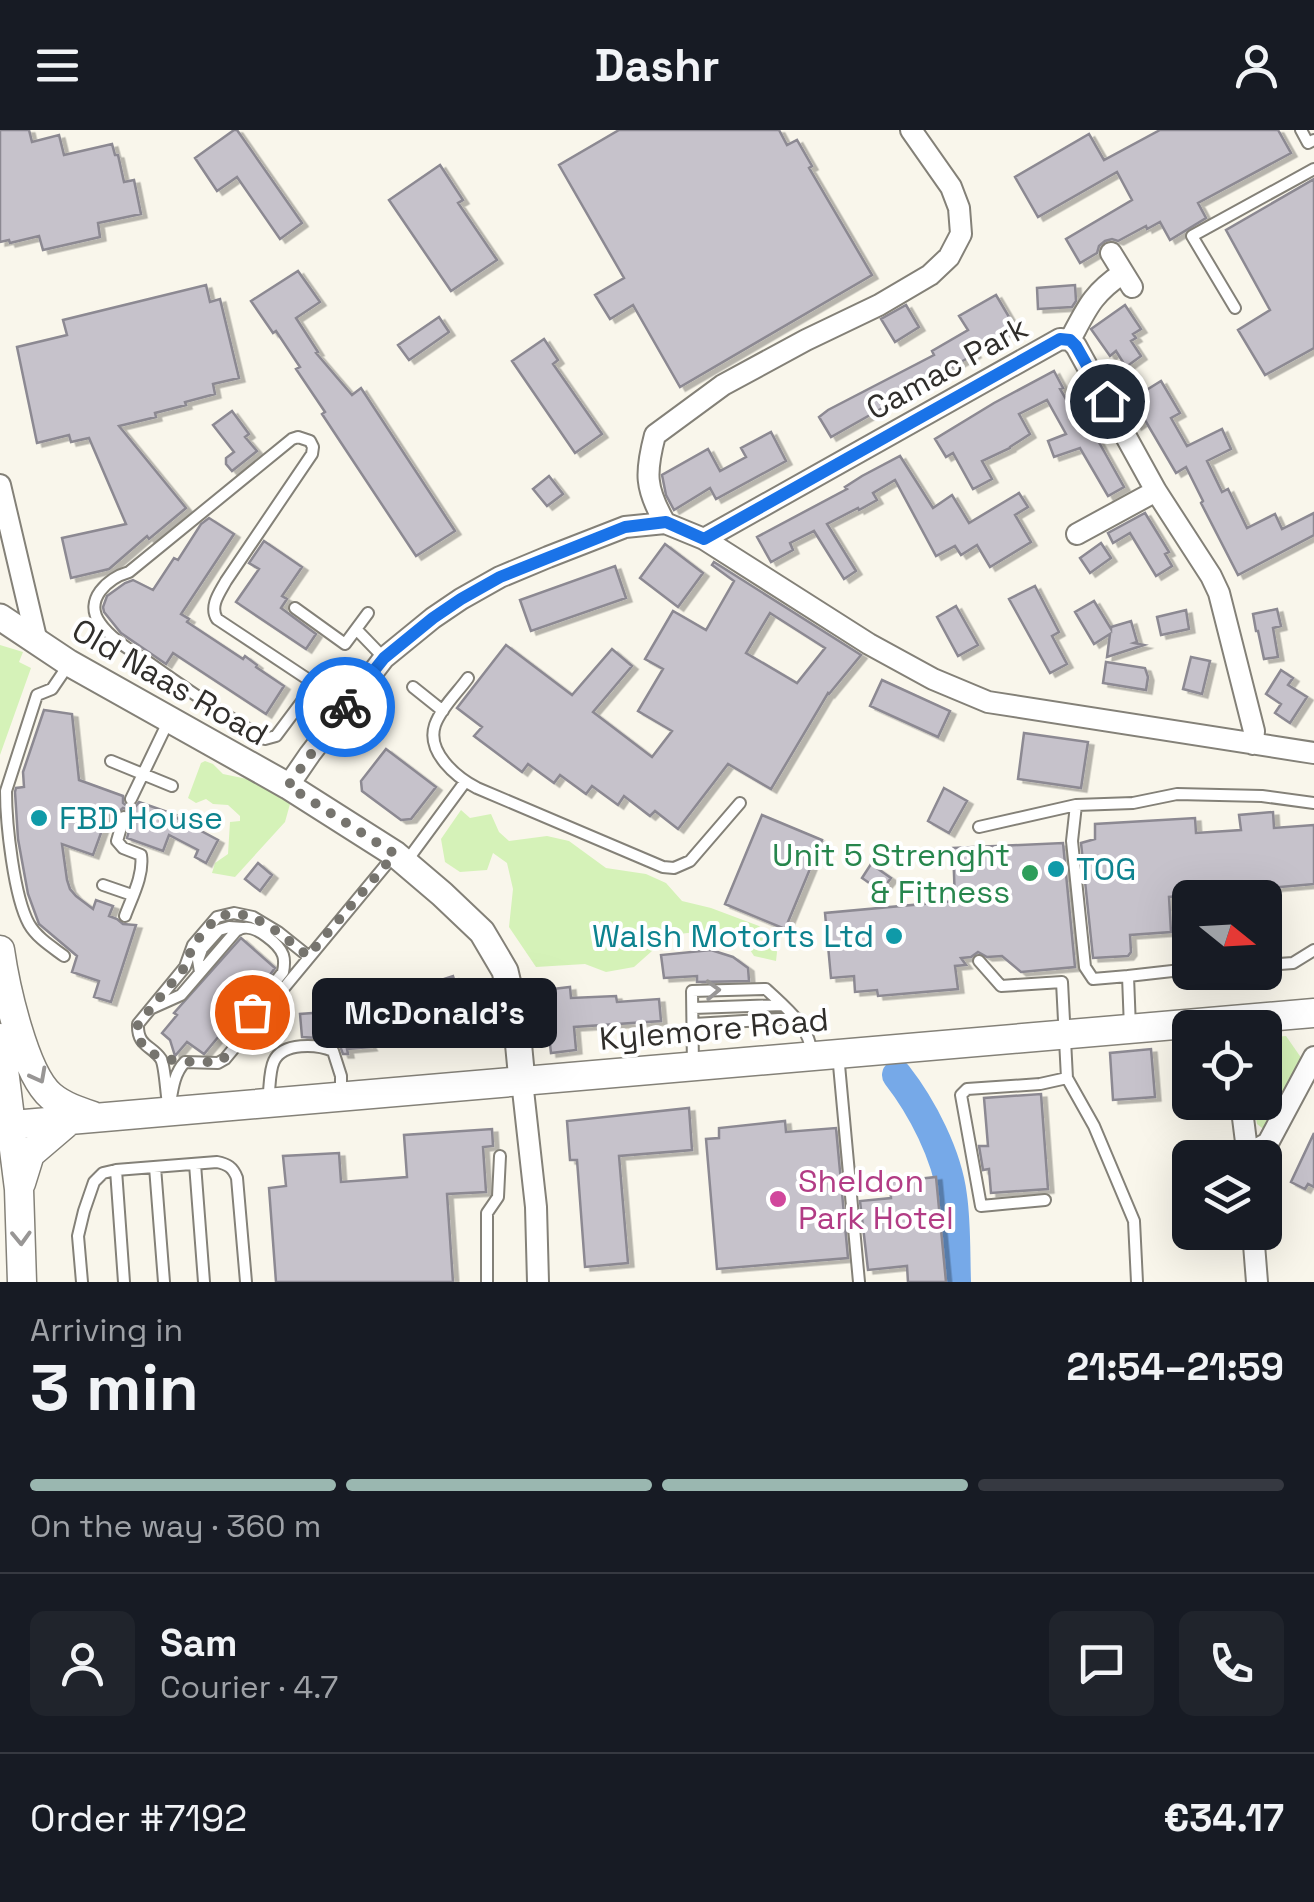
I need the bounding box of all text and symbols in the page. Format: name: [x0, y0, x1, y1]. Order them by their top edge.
text: Dashr: [595, 37, 719, 94]
icon: menu: [30, 38, 85, 93]
icon: person: [1229, 38, 1284, 93]
street label: Camac Park: [859, 307, 1035, 429]
pin: [1065, 359, 1150, 444]
icon: home: [1080, 374, 1135, 429]
street label: Old Naas Road: [65, 610, 275, 754]
courier: [295, 657, 395, 757]
icon: bike: [318, 680, 373, 735]
place label: FBD House: [59, 798, 223, 838]
marker: FBD House: [28, 807, 50, 829]
place label: Unit 5 Strenght & Fitness: [772, 835, 1010, 912]
place label: TOG: [1076, 849, 1136, 889]
marker: TOG: [1045, 858, 1067, 880]
marker: Unit 5 Strenght & Fitness: [1019, 862, 1041, 884]
north arrow: [1172, 880, 1282, 990]
map controls: [1172, 880, 1282, 1250]
place label: Walsh Motorts Ltd: [592, 916, 874, 956]
marker: Walsh Motorts Ltd: [883, 925, 905, 947]
pin: [210, 970, 295, 1055]
callout: McDonald's: [312, 977, 557, 1047]
one-way arrow: [706, 980, 722, 1001]
icon: bag: [225, 985, 280, 1040]
text: McDonald's: [344, 993, 525, 1033]
street label: Kylemore Road: [598, 999, 830, 1059]
button: locate: [1172, 1010, 1282, 1120]
one-way arrow: [26, 1065, 46, 1083]
button: layers: [1172, 1140, 1282, 1250]
place label: Sheldon Park Hotel: [798, 1161, 954, 1238]
marker: Sheldon Park Hotel: [767, 1188, 789, 1210]
one-way arrow: [10, 1231, 31, 1247]
text: Arriving in: [30, 1310, 183, 1350]
text: 21:54–21:59: [1066, 1343, 1284, 1391]
text: 3 min: [30, 1346, 199, 1429]
text: On the way · 360 m: [30, 1506, 321, 1546]
button: person: [30, 1611, 135, 1716]
button: chat: [1049, 1611, 1154, 1716]
button: phone: [1179, 1611, 1284, 1716]
text: Sam: [160, 1619, 237, 1667]
text: Courier · 4.7: [160, 1667, 338, 1707]
text: Order #7192: [30, 1794, 247, 1842]
text: €34.17: [1163, 1794, 1284, 1842]

